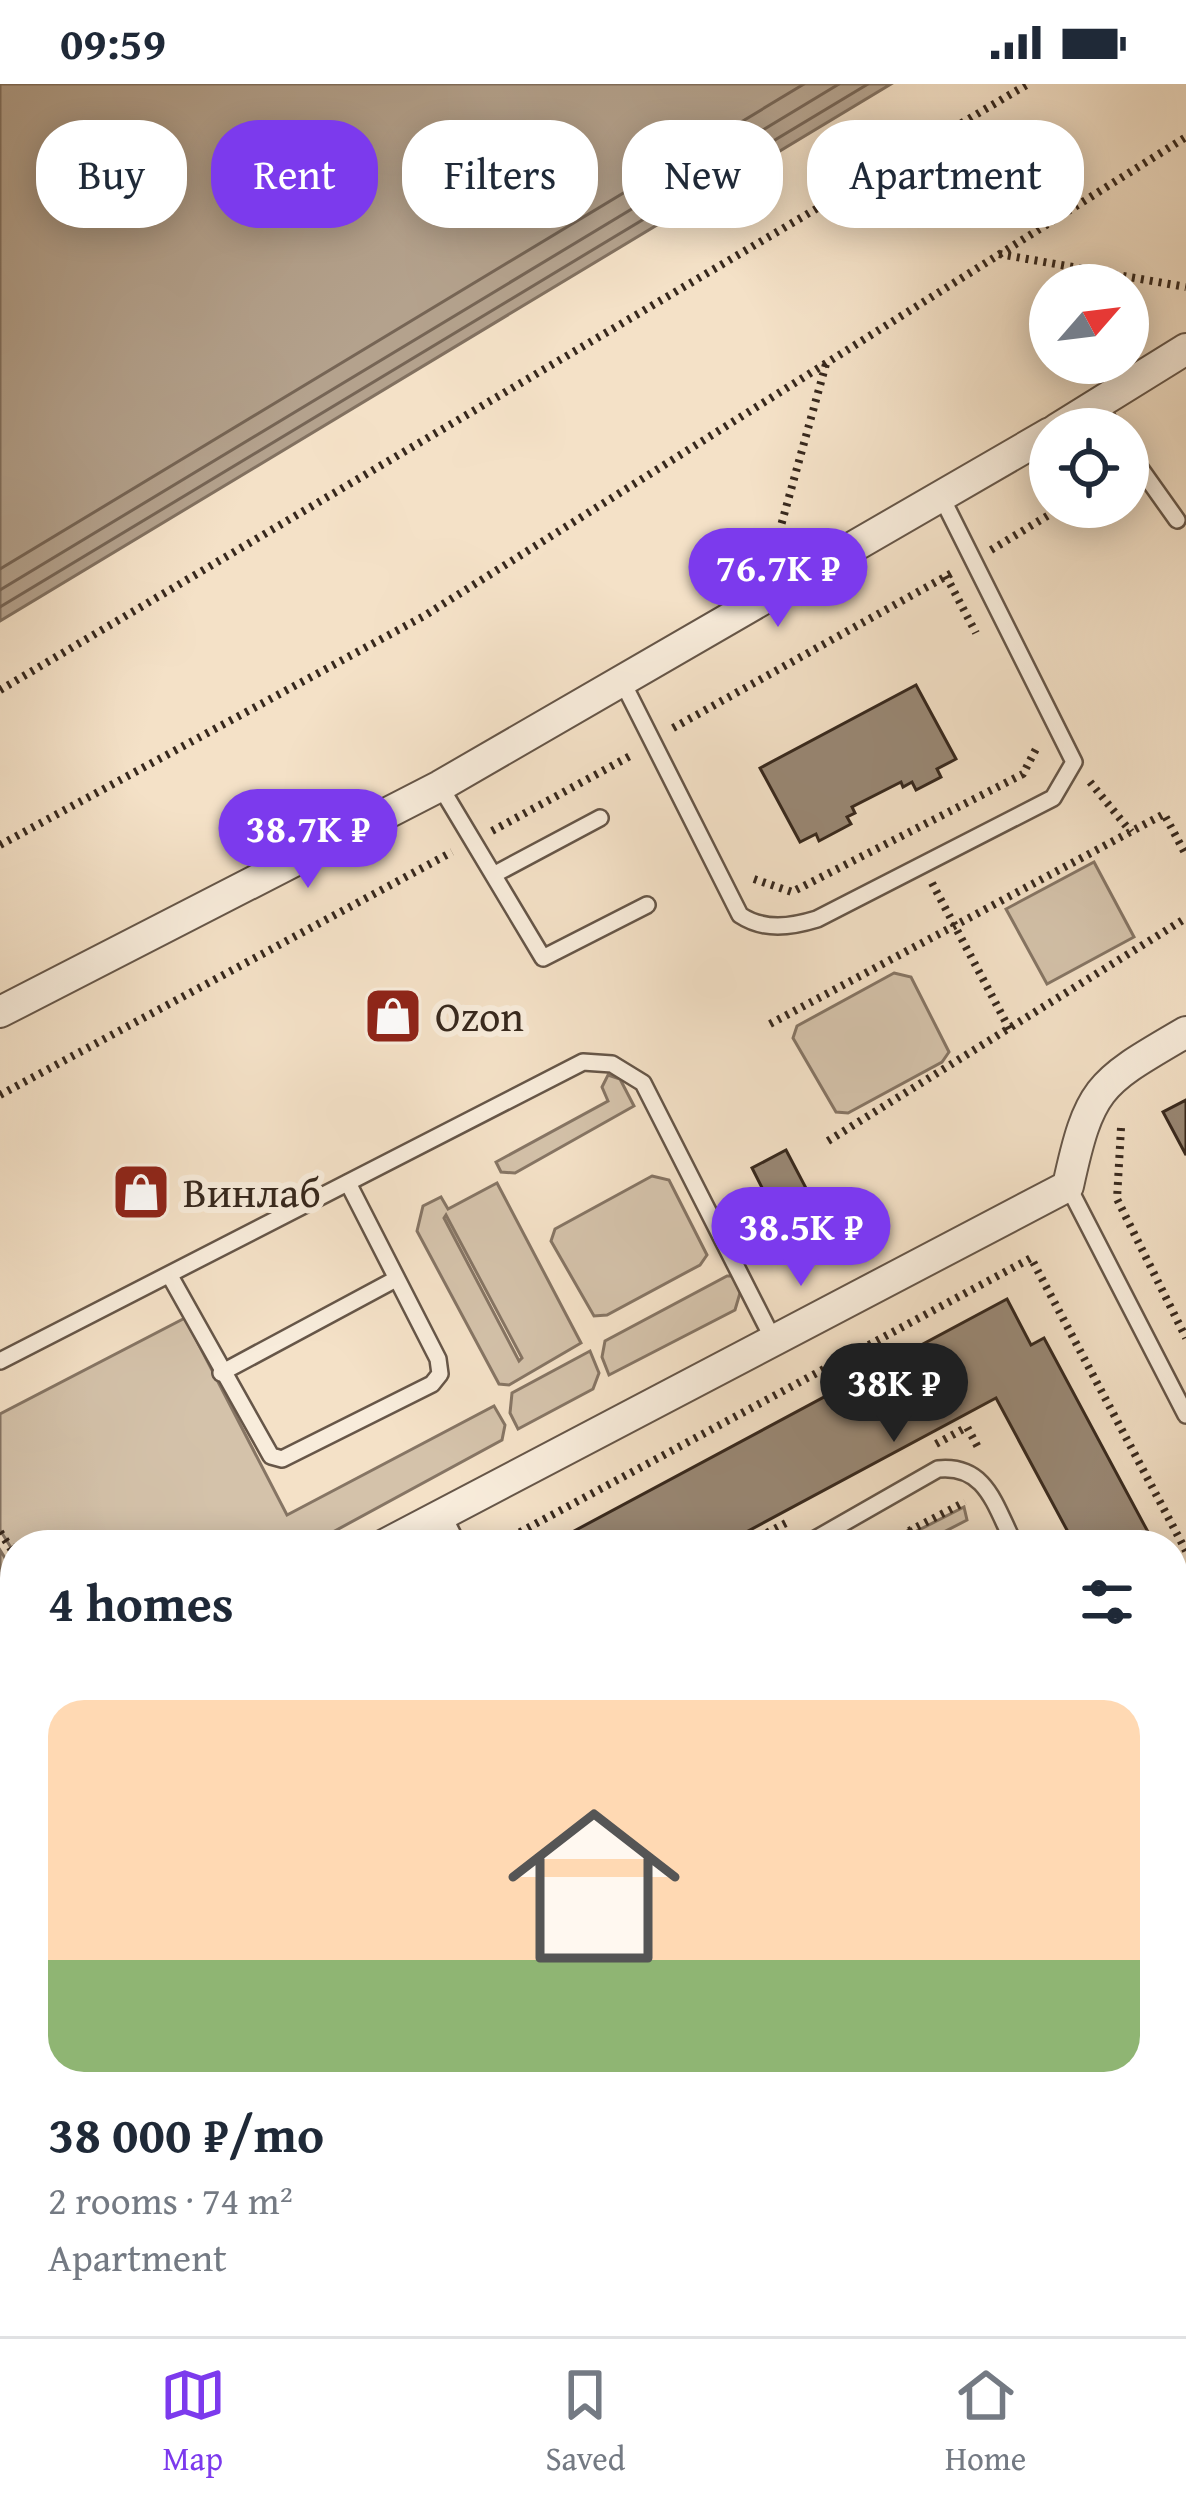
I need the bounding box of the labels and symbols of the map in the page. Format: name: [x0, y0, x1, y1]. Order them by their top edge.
north arrow: [1029, 264, 1149, 384]
pin: 76.7K ₽: [667, 528, 889, 630]
pin: 38.7K ₽: [197, 789, 419, 891]
shop icon: Ozon: [362, 985, 424, 1047]
place label: Ozon: [435, 985, 524, 1046]
shop icon: Винлаб: [110, 1161, 172, 1223]
place label: Винлаб: [183, 1161, 321, 1222]
pin: 38.5K ₽: [690, 1187, 912, 1289]
pin: 38K ₽: [810, 1343, 978, 1445]

